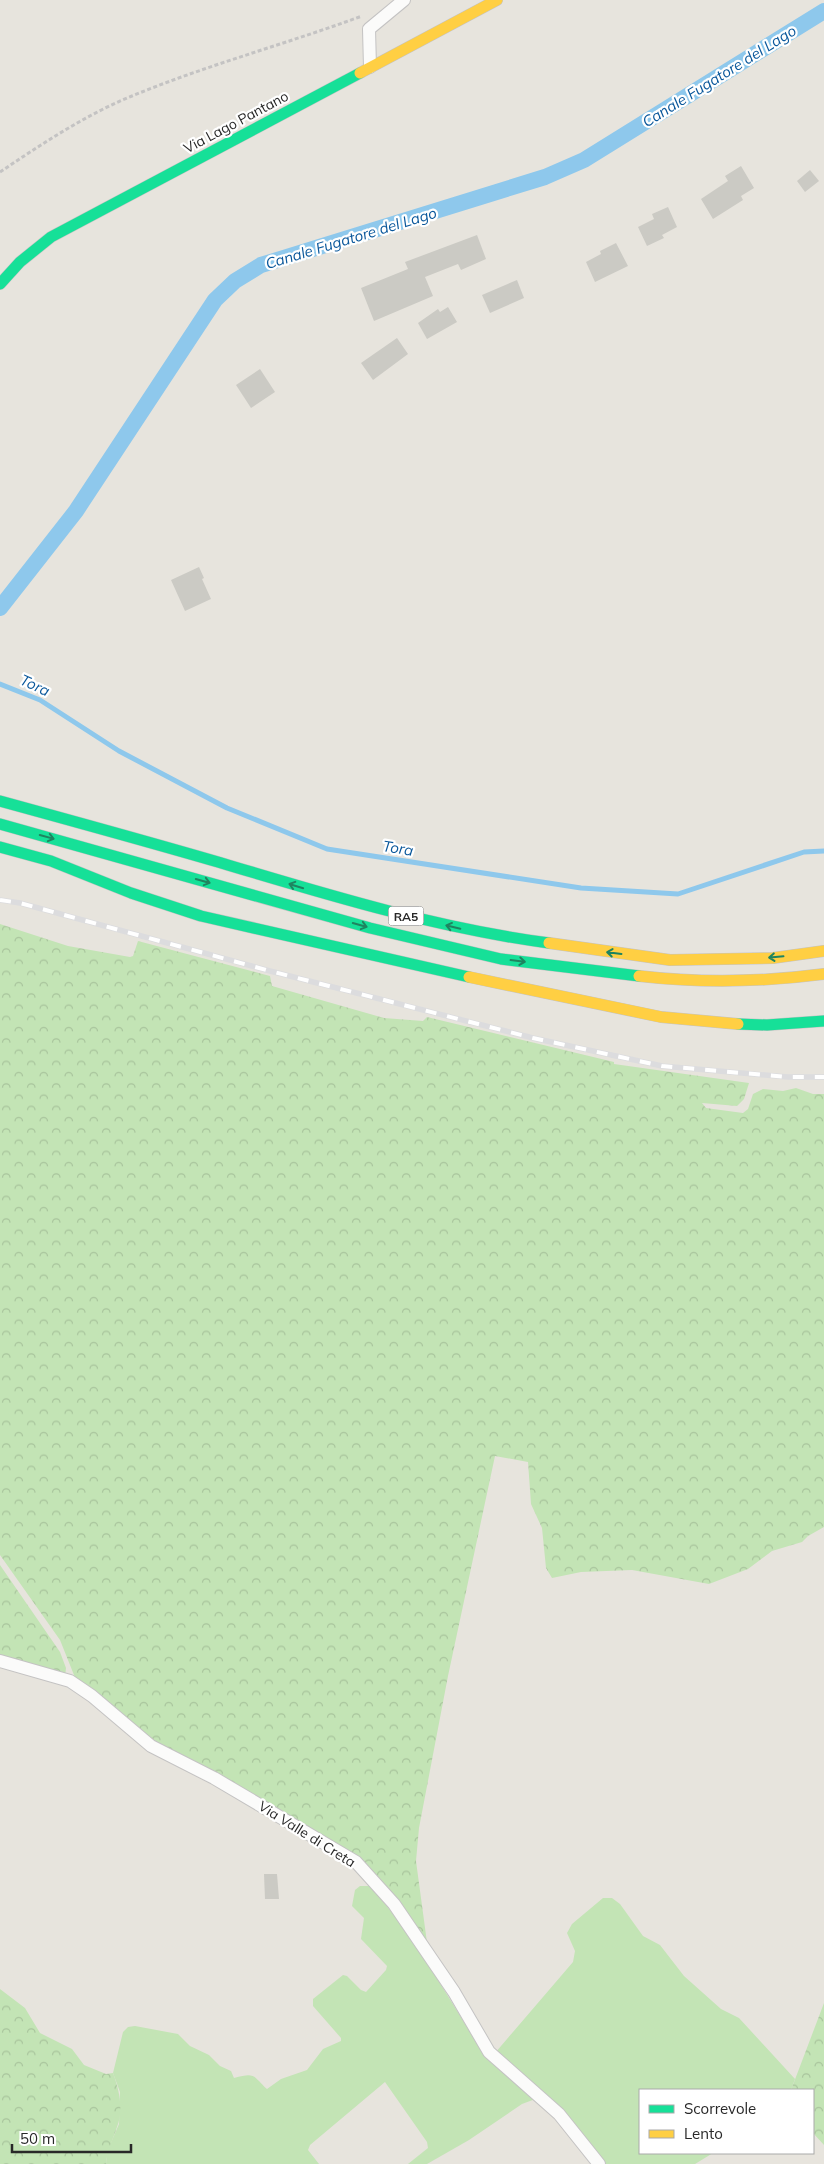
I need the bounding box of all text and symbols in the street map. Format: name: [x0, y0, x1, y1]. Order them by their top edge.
water label: Canale Fugatore del Lago: [638, 21, 800, 131]
street label: Via Lago Pantano: [180, 87, 292, 157]
water label: Canale Fugatore del Lago: [263, 203, 439, 273]
water label: Tora: [17, 670, 53, 700]
one-way arrow: [39, 833, 55, 842]
water label: Tora: [381, 836, 415, 860]
one-way arrow: [195, 876, 211, 886]
one-way arrow: [289, 880, 305, 890]
road number: RA5: [388, 906, 424, 926]
one-way arrow: [351, 921, 367, 931]
one-way arrow: [446, 922, 462, 931]
one-way arrow: [606, 948, 622, 958]
one-way arrow: [768, 953, 784, 962]
one-way arrow: [510, 956, 526, 966]
street label: Via Valle di Creta: [255, 1797, 359, 1871]
legend: [639, 2089, 814, 2154]
text: Scorrevole: [684, 2099, 756, 2118]
scale bar: [12, 2122, 131, 2154]
text: Lento: [684, 2124, 723, 2143]
text: 50 m: [20, 2129, 55, 2148]

